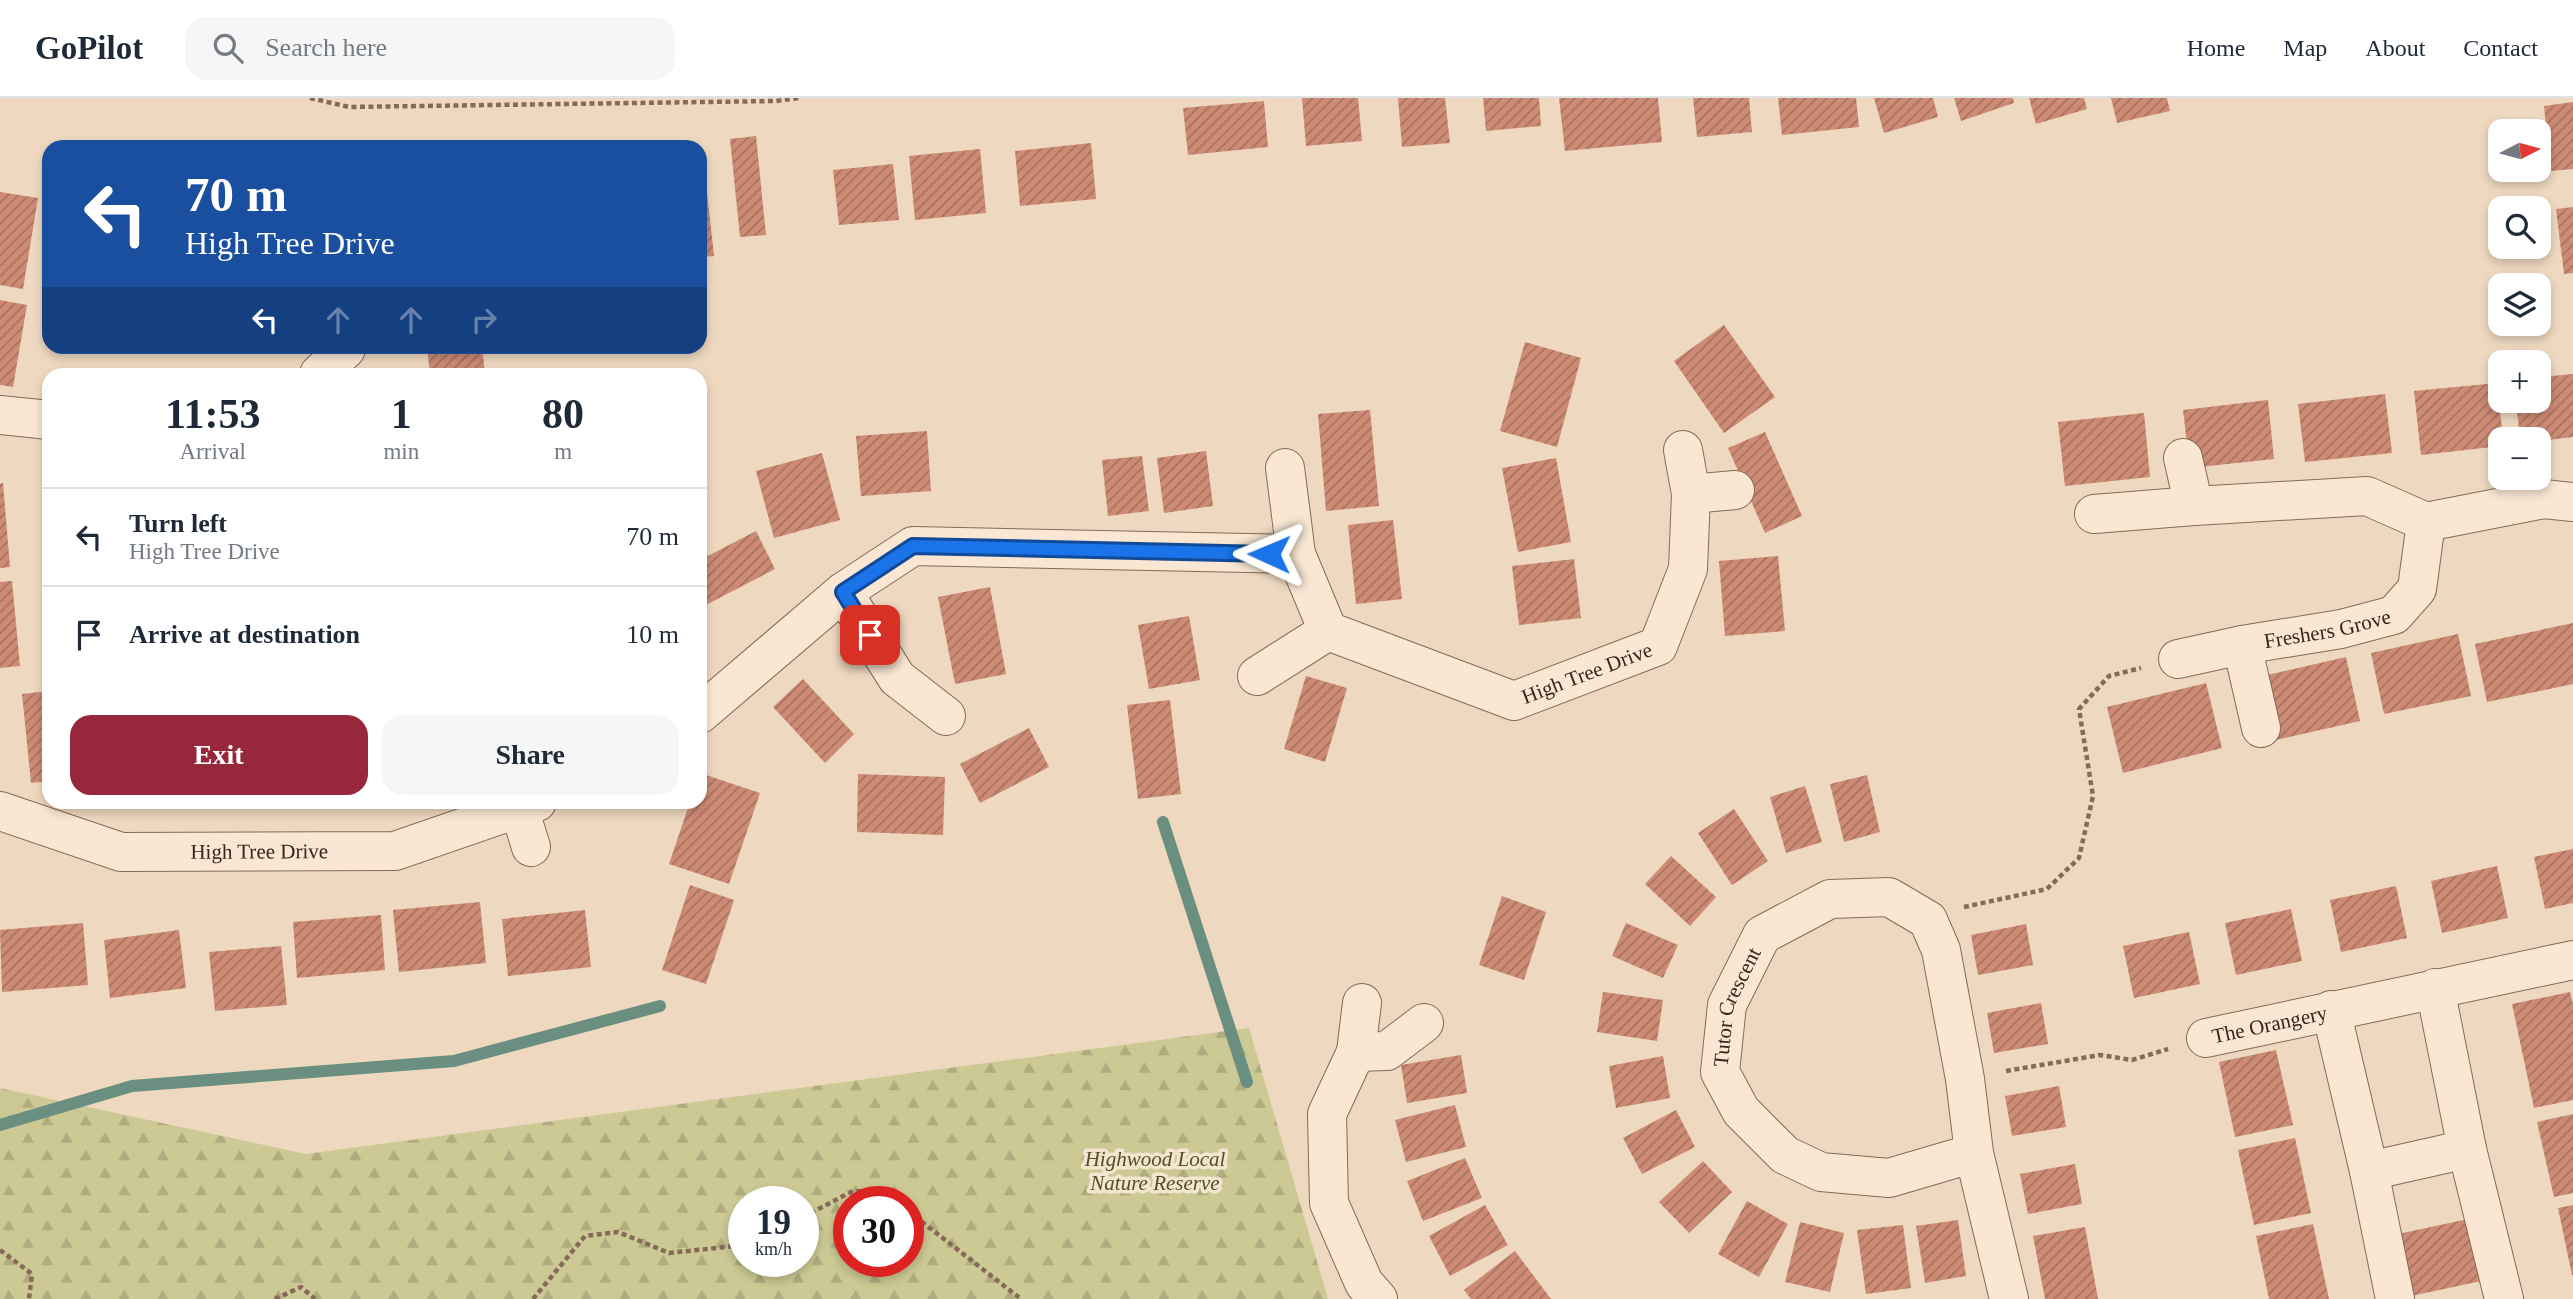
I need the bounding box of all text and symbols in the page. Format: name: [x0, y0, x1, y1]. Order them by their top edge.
search box: [185, 17, 675, 80]
icon: search: [209, 29, 247, 67]
text: GoPilot: [35, 30, 143, 66]
text: Search here: [265, 33, 387, 62]
text: Home: [2187, 35, 2245, 61]
text: Map: [2283, 35, 2327, 61]
text: About: [2365, 35, 2425, 61]
text: Contact: [2463, 35, 2538, 61]
north arrow: [2488, 119, 2552, 182]
map controls: [2488, 119, 2551, 490]
text: 70 m: [185, 167, 287, 222]
icon: left: [70, 168, 161, 259]
button: search: [2488, 196, 2551, 259]
text: High Tree Drive: [185, 225, 395, 261]
button: layers: [2488, 273, 2551, 336]
icon: left: [246, 301, 284, 339]
icon: ahead: [319, 301, 357, 339]
icon: ahead: [392, 301, 430, 339]
icon: right: [465, 301, 503, 339]
button: +: [2488, 350, 2551, 413]
text: 11:53: [165, 391, 261, 437]
text: 1: [391, 391, 412, 437]
text: 80: [542, 391, 584, 437]
button: −: [2488, 427, 2551, 490]
text: Arrival: [180, 439, 246, 464]
text: min: [383, 439, 419, 464]
text: m: [554, 439, 572, 464]
text: Turn left: [129, 509, 227, 538]
position arrow: [1232, 517, 1306, 591]
icon: left: [70, 518, 108, 556]
text: 70 m: [626, 522, 679, 551]
text: High Tree Drive: [129, 539, 280, 564]
street label: Freshers Grove: [2262, 604, 2393, 653]
pin: [840, 605, 900, 665]
icon: arrive: [70, 616, 108, 654]
icon: arrive: [851, 616, 889, 654]
text: Arrive at destination: [129, 620, 360, 649]
text: 10 m: [626, 620, 679, 649]
street label: High Tree Drive: [1518, 637, 1656, 709]
button: Exit: [70, 715, 368, 795]
button: Share: [382, 715, 679, 795]
street label: High Tree Drive: [190, 839, 328, 864]
street label: Tutor Crescent: [1709, 943, 1766, 1068]
street label: The Orangery: [2210, 1000, 2330, 1048]
park label: Highwood Local Nature Reserve: [1084, 1147, 1225, 1195]
speed limit sign: 30: [833, 1186, 924, 1277]
text: 19: [756, 1203, 791, 1242]
text: km/h: [755, 1239, 792, 1259]

